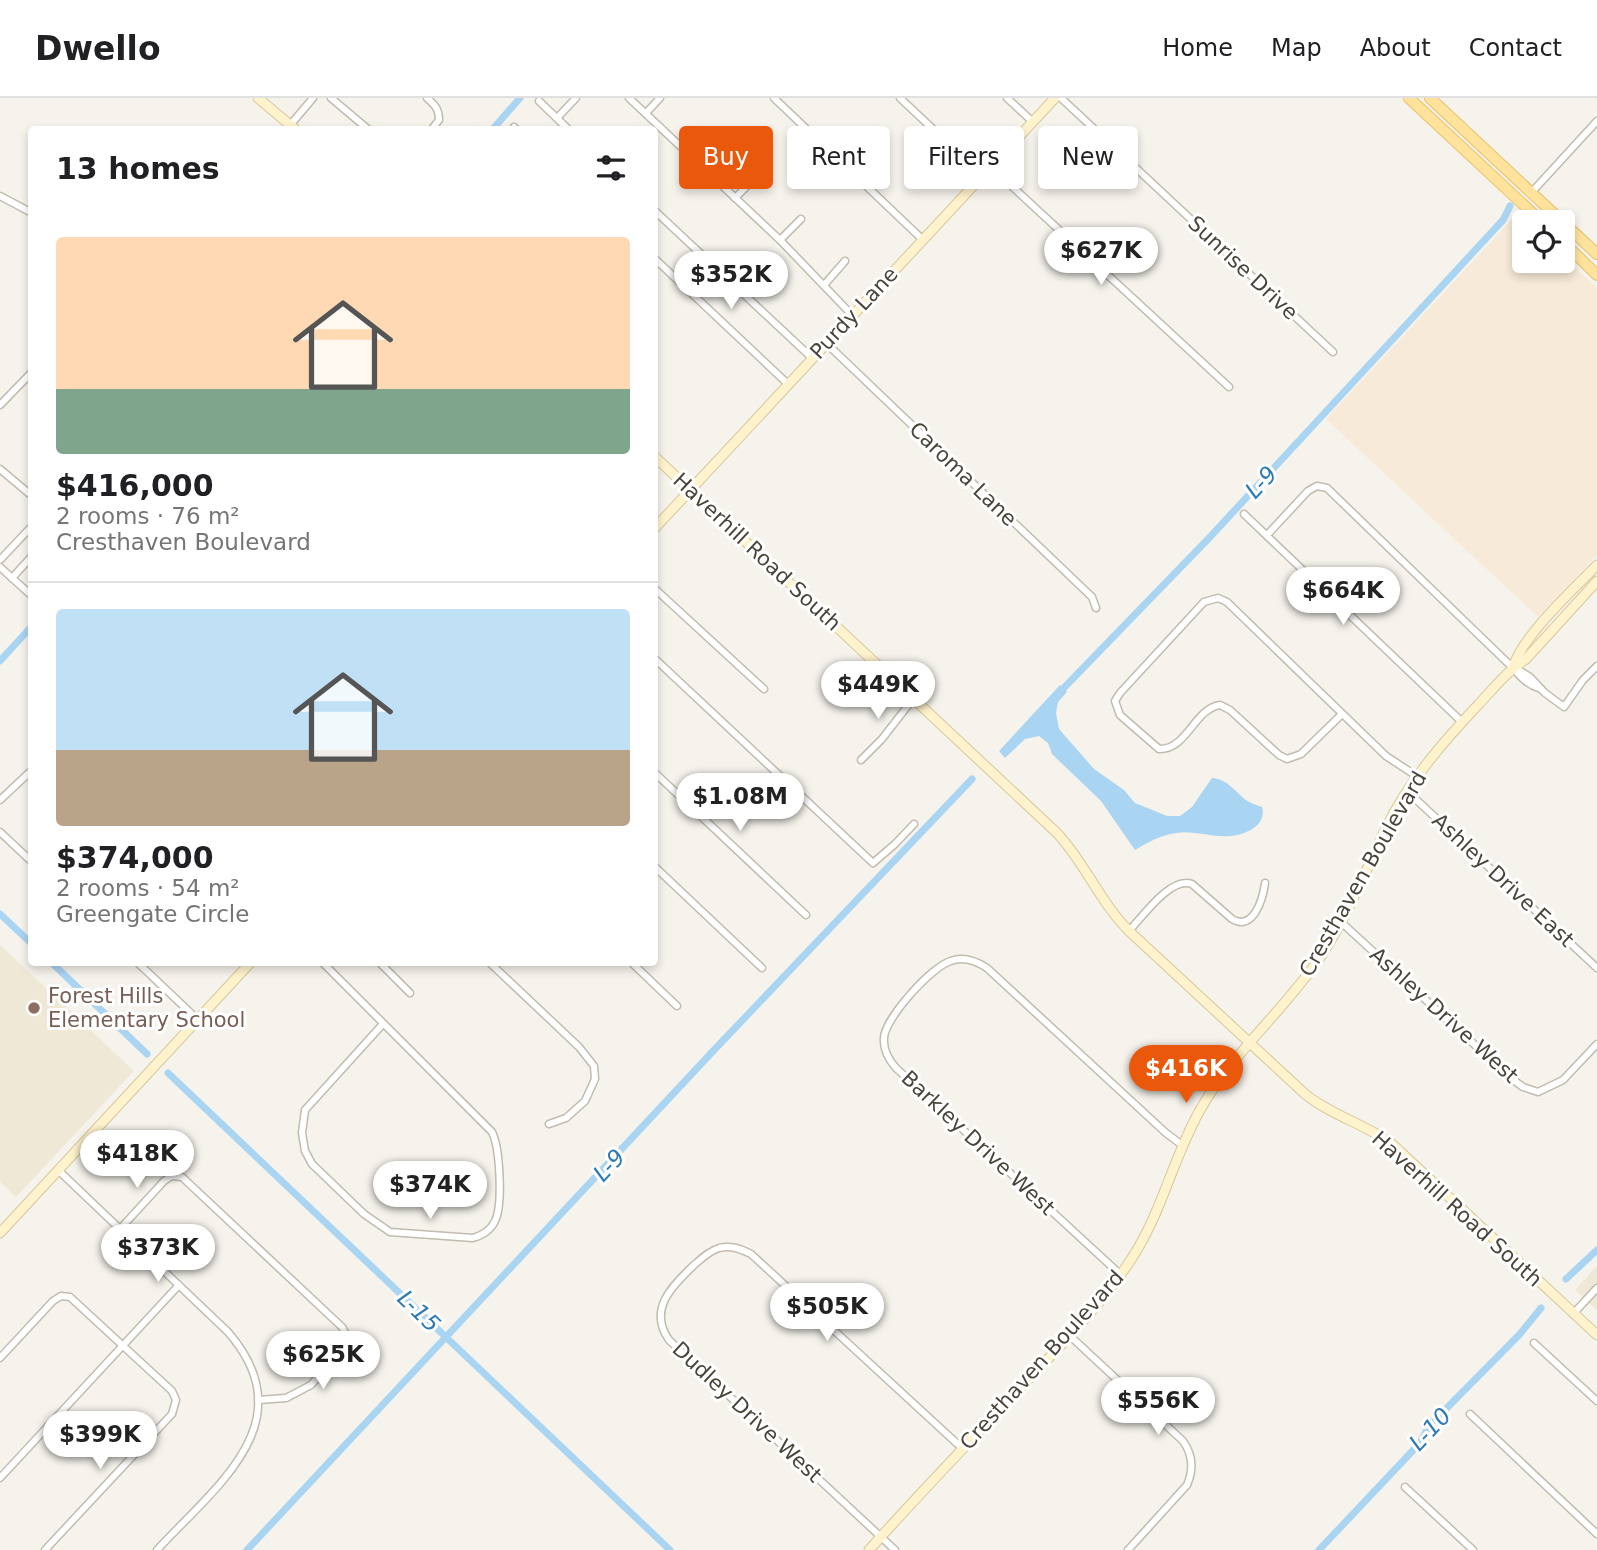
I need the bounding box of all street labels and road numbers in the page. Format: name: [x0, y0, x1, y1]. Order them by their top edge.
street label: Sunrise Drive: [1183, 211, 1303, 325]
street label: Purdy Lane: [805, 262, 903, 364]
street label: Caroma Lane: [905, 417, 1021, 531]
street label: Haverhill Road South: [668, 468, 846, 636]
street label: Cresthaven Boulevard: [1294, 767, 1432, 981]
street label: Ashley Drive East: [1427, 808, 1579, 952]
street label: Ashley Drive West: [1365, 942, 1523, 1088]
street label: Barkley Drive West: [897, 1066, 1059, 1220]
street label: Haverhill Road South: [1367, 1126, 1547, 1292]
street label: Cresthaven Boulevard: [955, 1266, 1129, 1454]
street label: Dudley Drive West: [668, 1337, 826, 1487]

